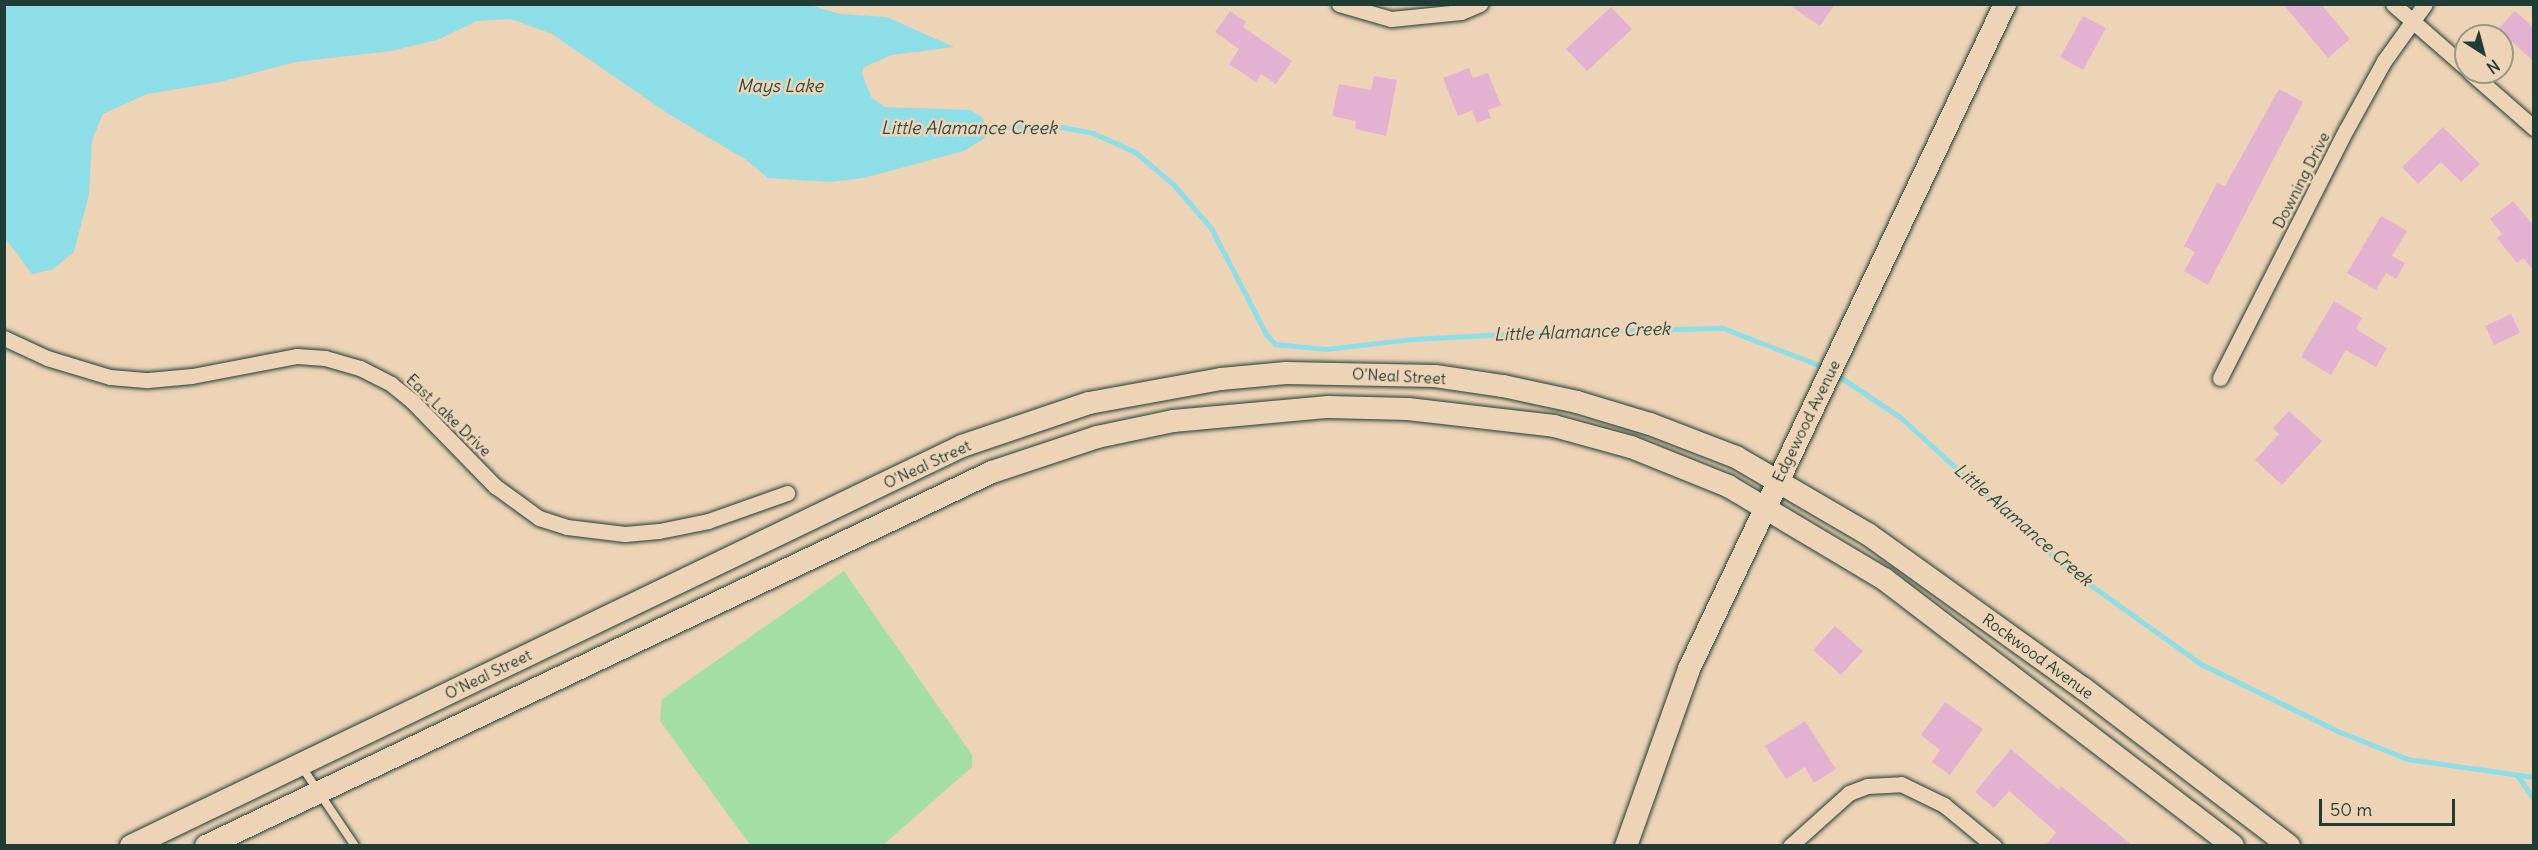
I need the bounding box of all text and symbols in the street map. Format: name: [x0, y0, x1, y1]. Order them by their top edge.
north arrow: [2454, 24, 2514, 84]
text: N: [2483, 56, 2504, 78]
water label: Mays Lake: [737, 75, 823, 97]
water label: Little Alamance Creek: [881, 117, 1057, 139]
street label: Downing Drive: [2268, 129, 2334, 231]
water label: Little Alamance Creek: [1494, 318, 1670, 346]
street label: Edgewood Avenue: [1768, 357, 1844, 485]
street label: O'Neal Street: [1351, 364, 1447, 388]
street label: East Lake Drive: [402, 370, 496, 460]
street label: O'Neal Street: [880, 435, 974, 493]
water label: Little Alamance Creek: [1949, 459, 2097, 591]
street label: Rockwood Avenue: [1979, 609, 2097, 703]
street label: O'Neal Street: [441, 645, 535, 703]
scale bar: [2322, 787, 2458, 825]
text: 50 m: [2330, 798, 2372, 821]

